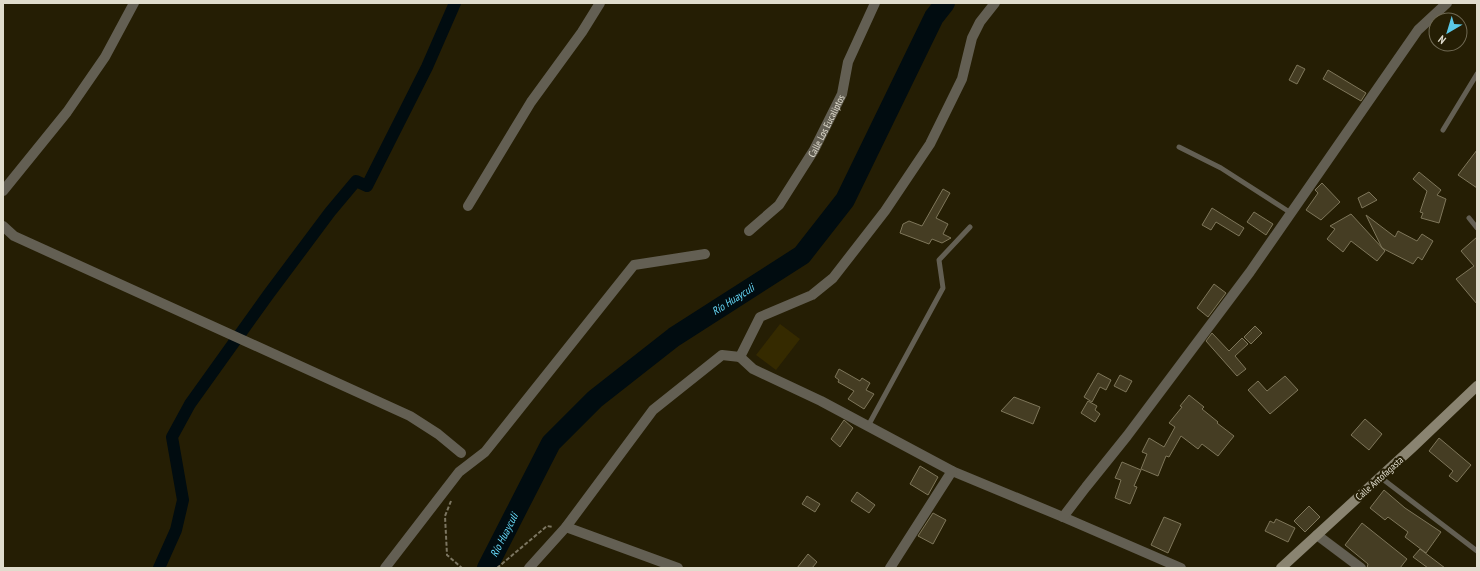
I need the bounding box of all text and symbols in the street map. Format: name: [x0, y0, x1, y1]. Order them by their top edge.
north arrow: [1428, 12, 1468, 52]
text: N: [1435, 33, 1448, 47]
street label: Calle Los Eucaliptos: [805, 92, 848, 160]
water label: Río Huayculi: [709, 280, 758, 318]
street label: Calle Antofagasta: [1353, 453, 1406, 503]
water label: Río Huayculi: [487, 509, 522, 559]

